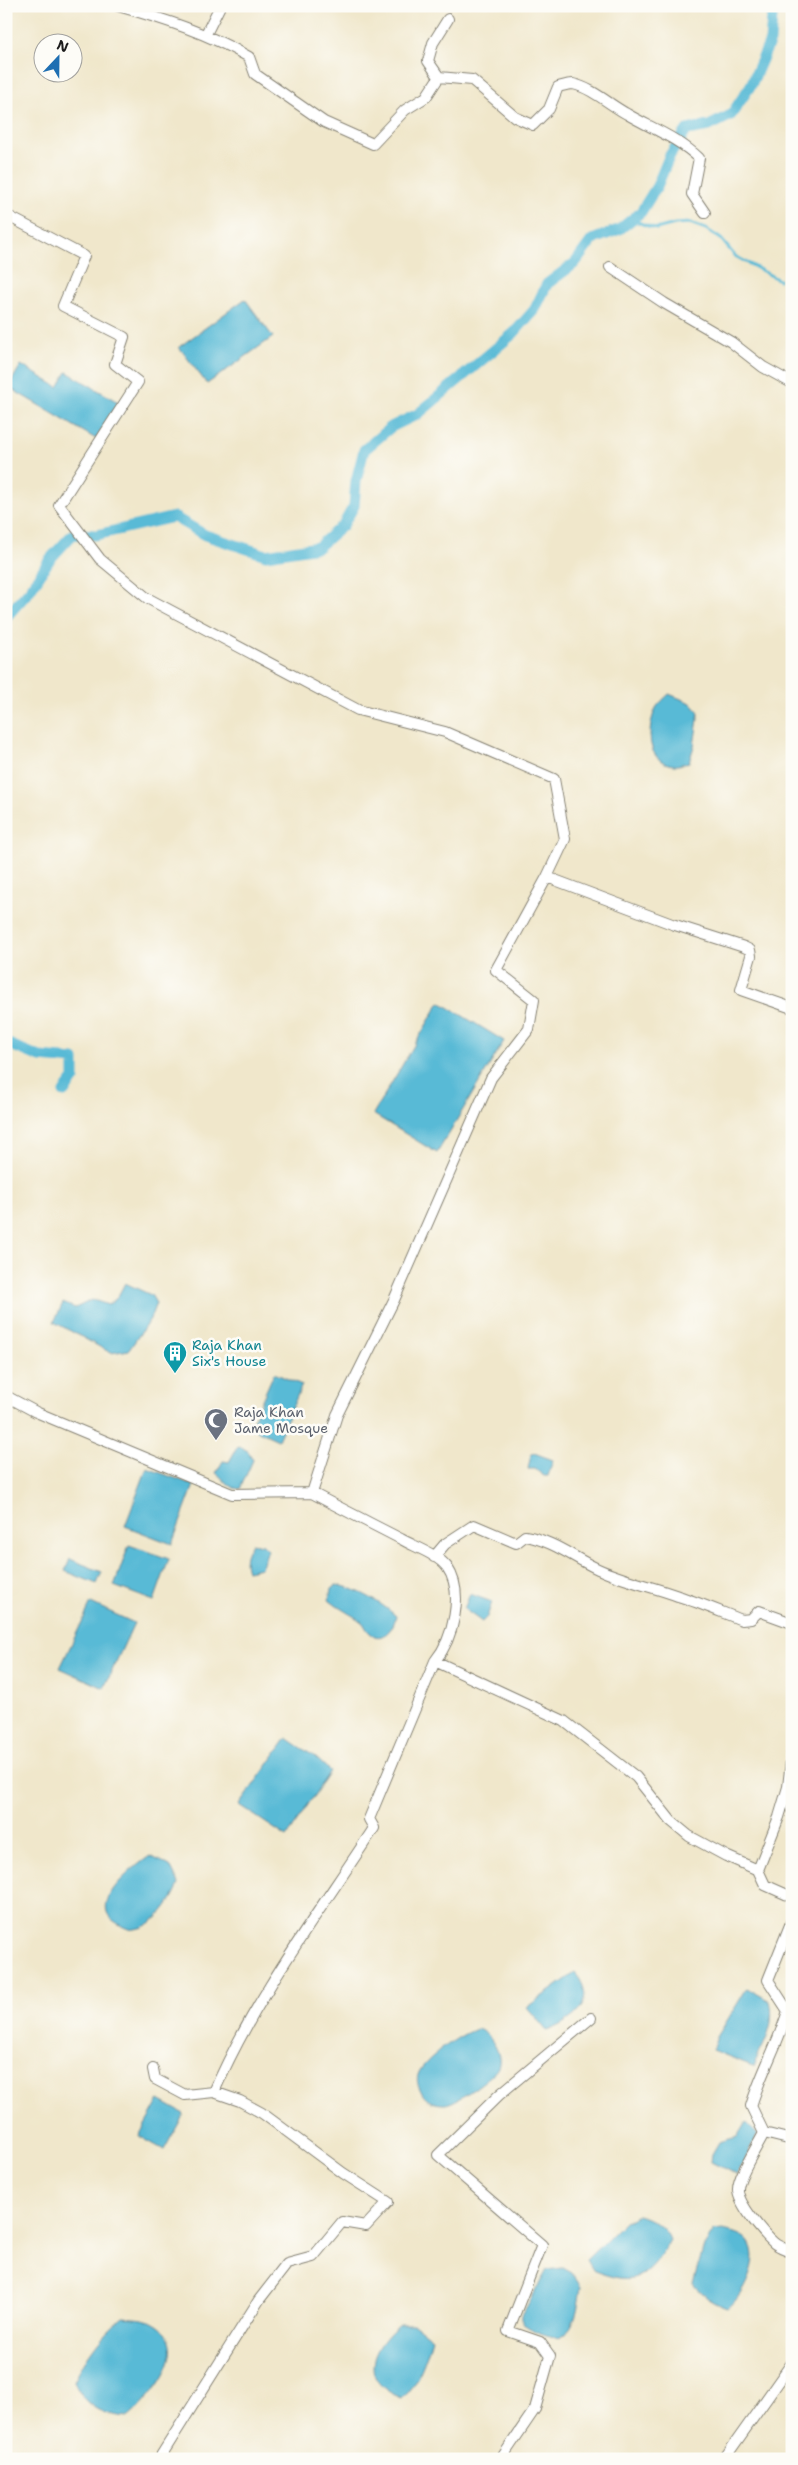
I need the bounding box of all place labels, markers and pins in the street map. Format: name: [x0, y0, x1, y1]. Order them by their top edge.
place label: Raja Khan Six's House: [192, 1336, 266, 1370]
building icon: Raja Khan Six's House: [162, 1340, 188, 1374]
place label: Raja Khan Jame Mosque: [234, 1403, 328, 1437]
mosque icon: Raja Khan Jame Mosque: [203, 1407, 229, 1441]

